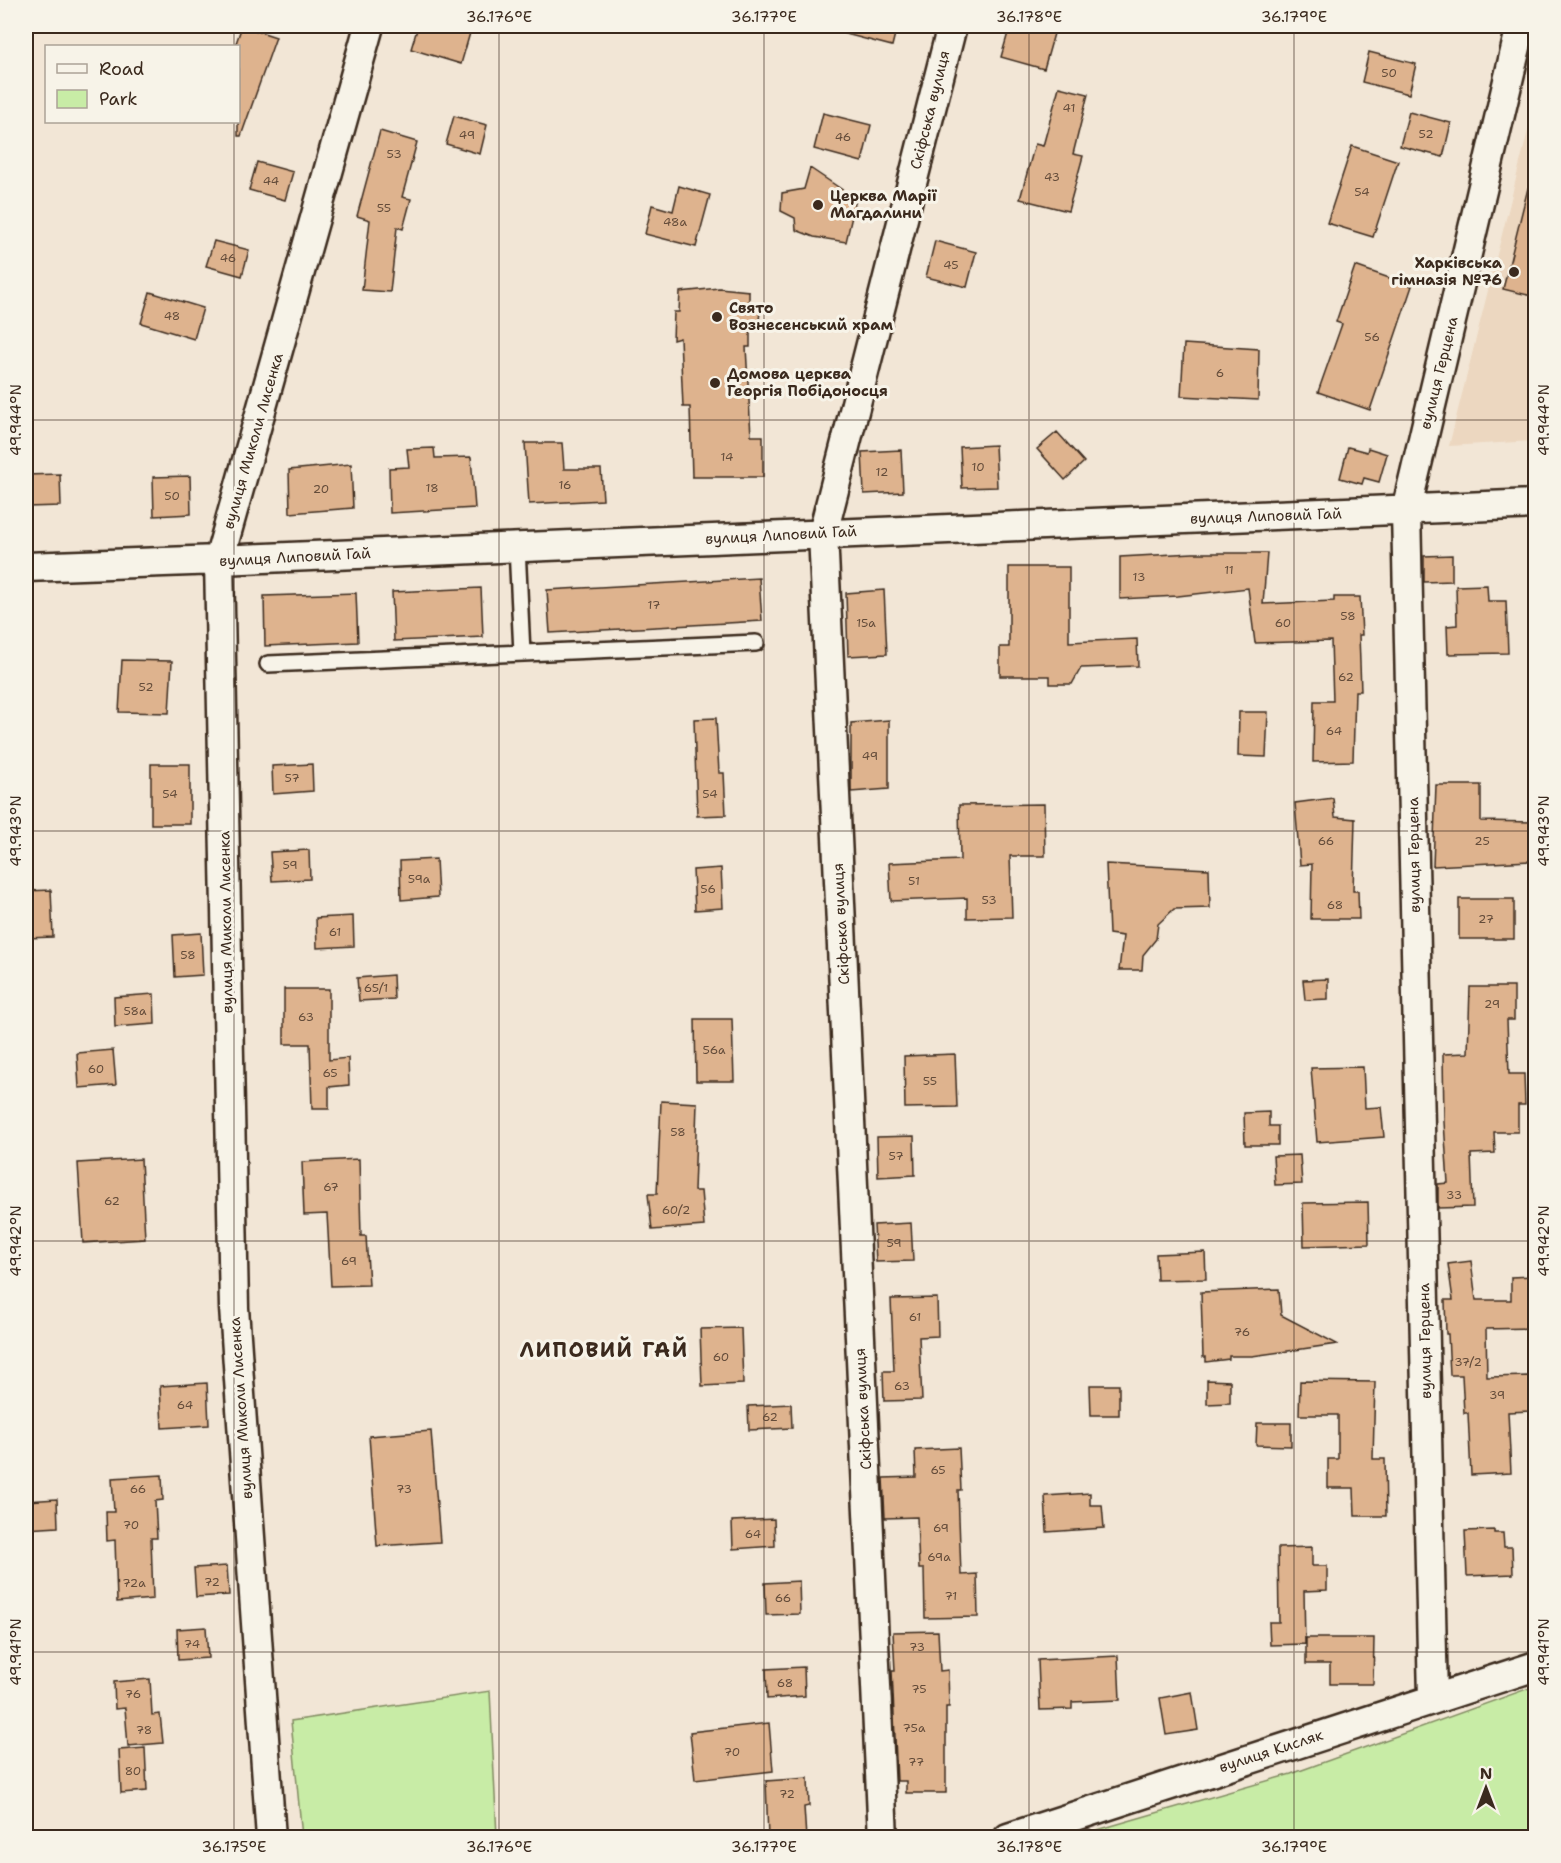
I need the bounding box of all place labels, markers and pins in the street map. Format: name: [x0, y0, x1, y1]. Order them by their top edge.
place label: Церква Марії Магдалини: [830, 186, 937, 223]
marker: Церква Марії Магдалини: [811, 198, 825, 212]
place label: Харківська гімназія №76: [1391, 253, 1503, 290]
marker: Харківська гімназія №76: [1507, 265, 1521, 279]
place label: Свято Вознесенський храм: [729, 298, 893, 335]
marker: Свято Вознесенський храм: [710, 310, 724, 324]
place label: Домова церква Георгія Побідоносця: [727, 364, 888, 401]
marker: Домова церква Георгія Побідоносця: [708, 376, 722, 390]

